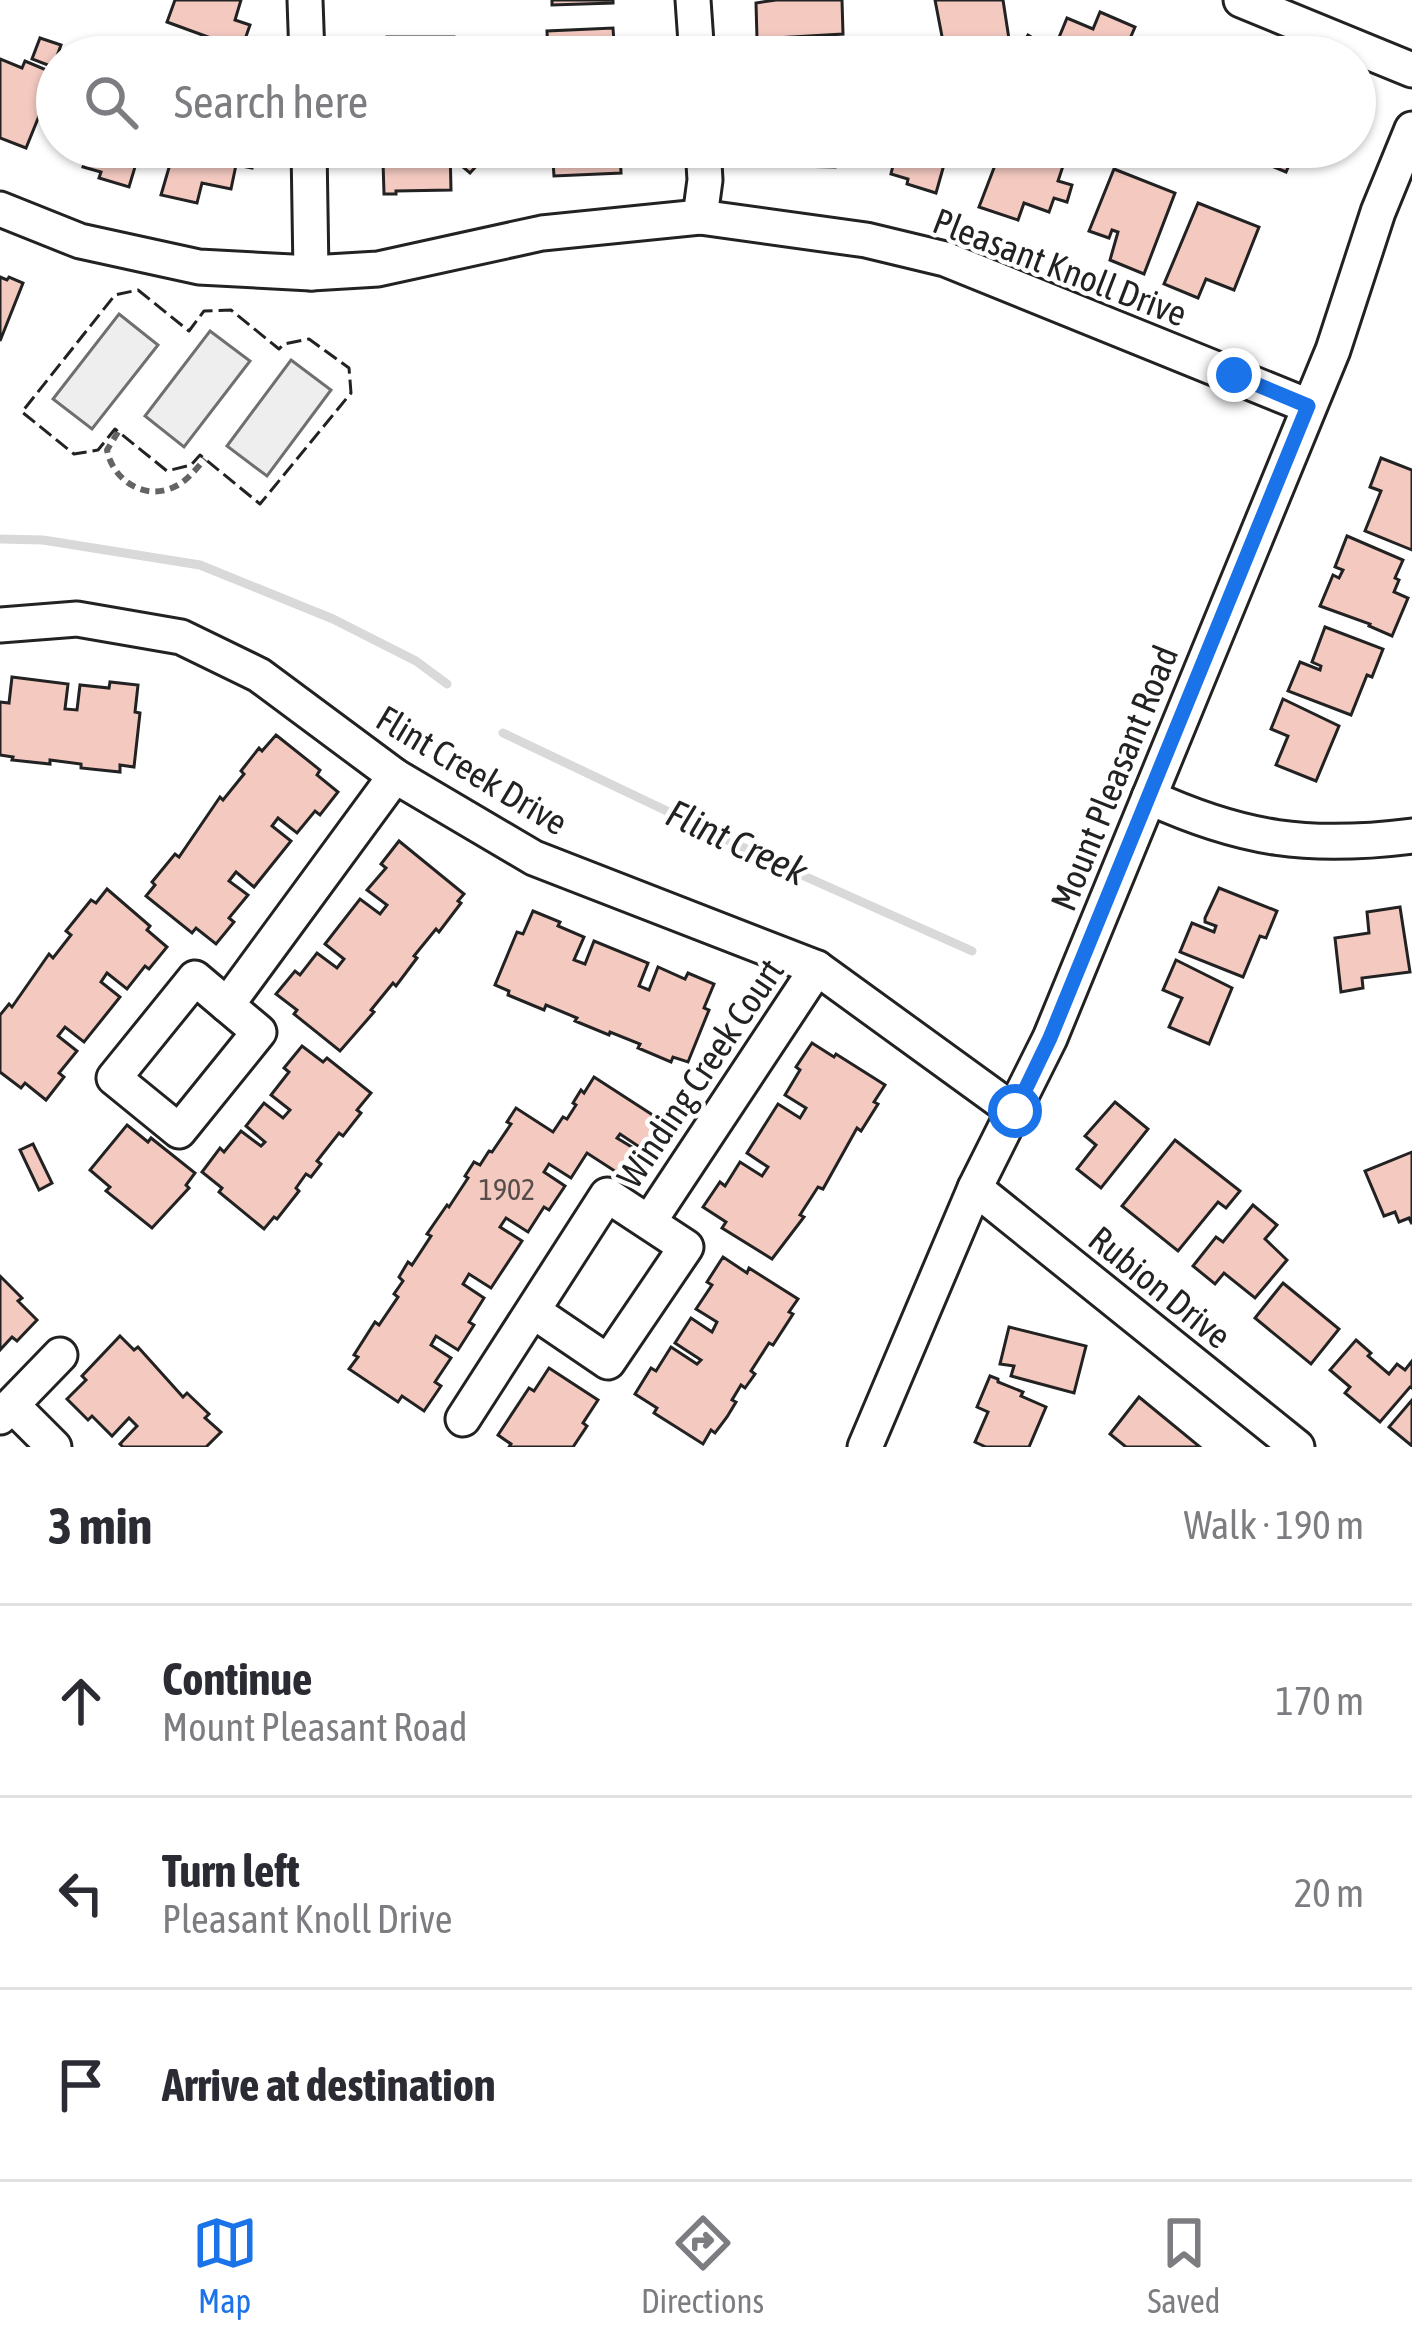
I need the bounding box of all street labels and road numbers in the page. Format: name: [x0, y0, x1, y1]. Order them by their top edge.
street label: Pleasant Knoll Drive: [927, 199, 1193, 335]
street label: Mount Pleasant Road: [1042, 639, 1186, 917]
street label: Flint Creek Drive: [369, 697, 575, 843]
street label: Winding Creek Court: [608, 951, 792, 1195]
street label: Rubion Drive: [1081, 1217, 1239, 1357]

